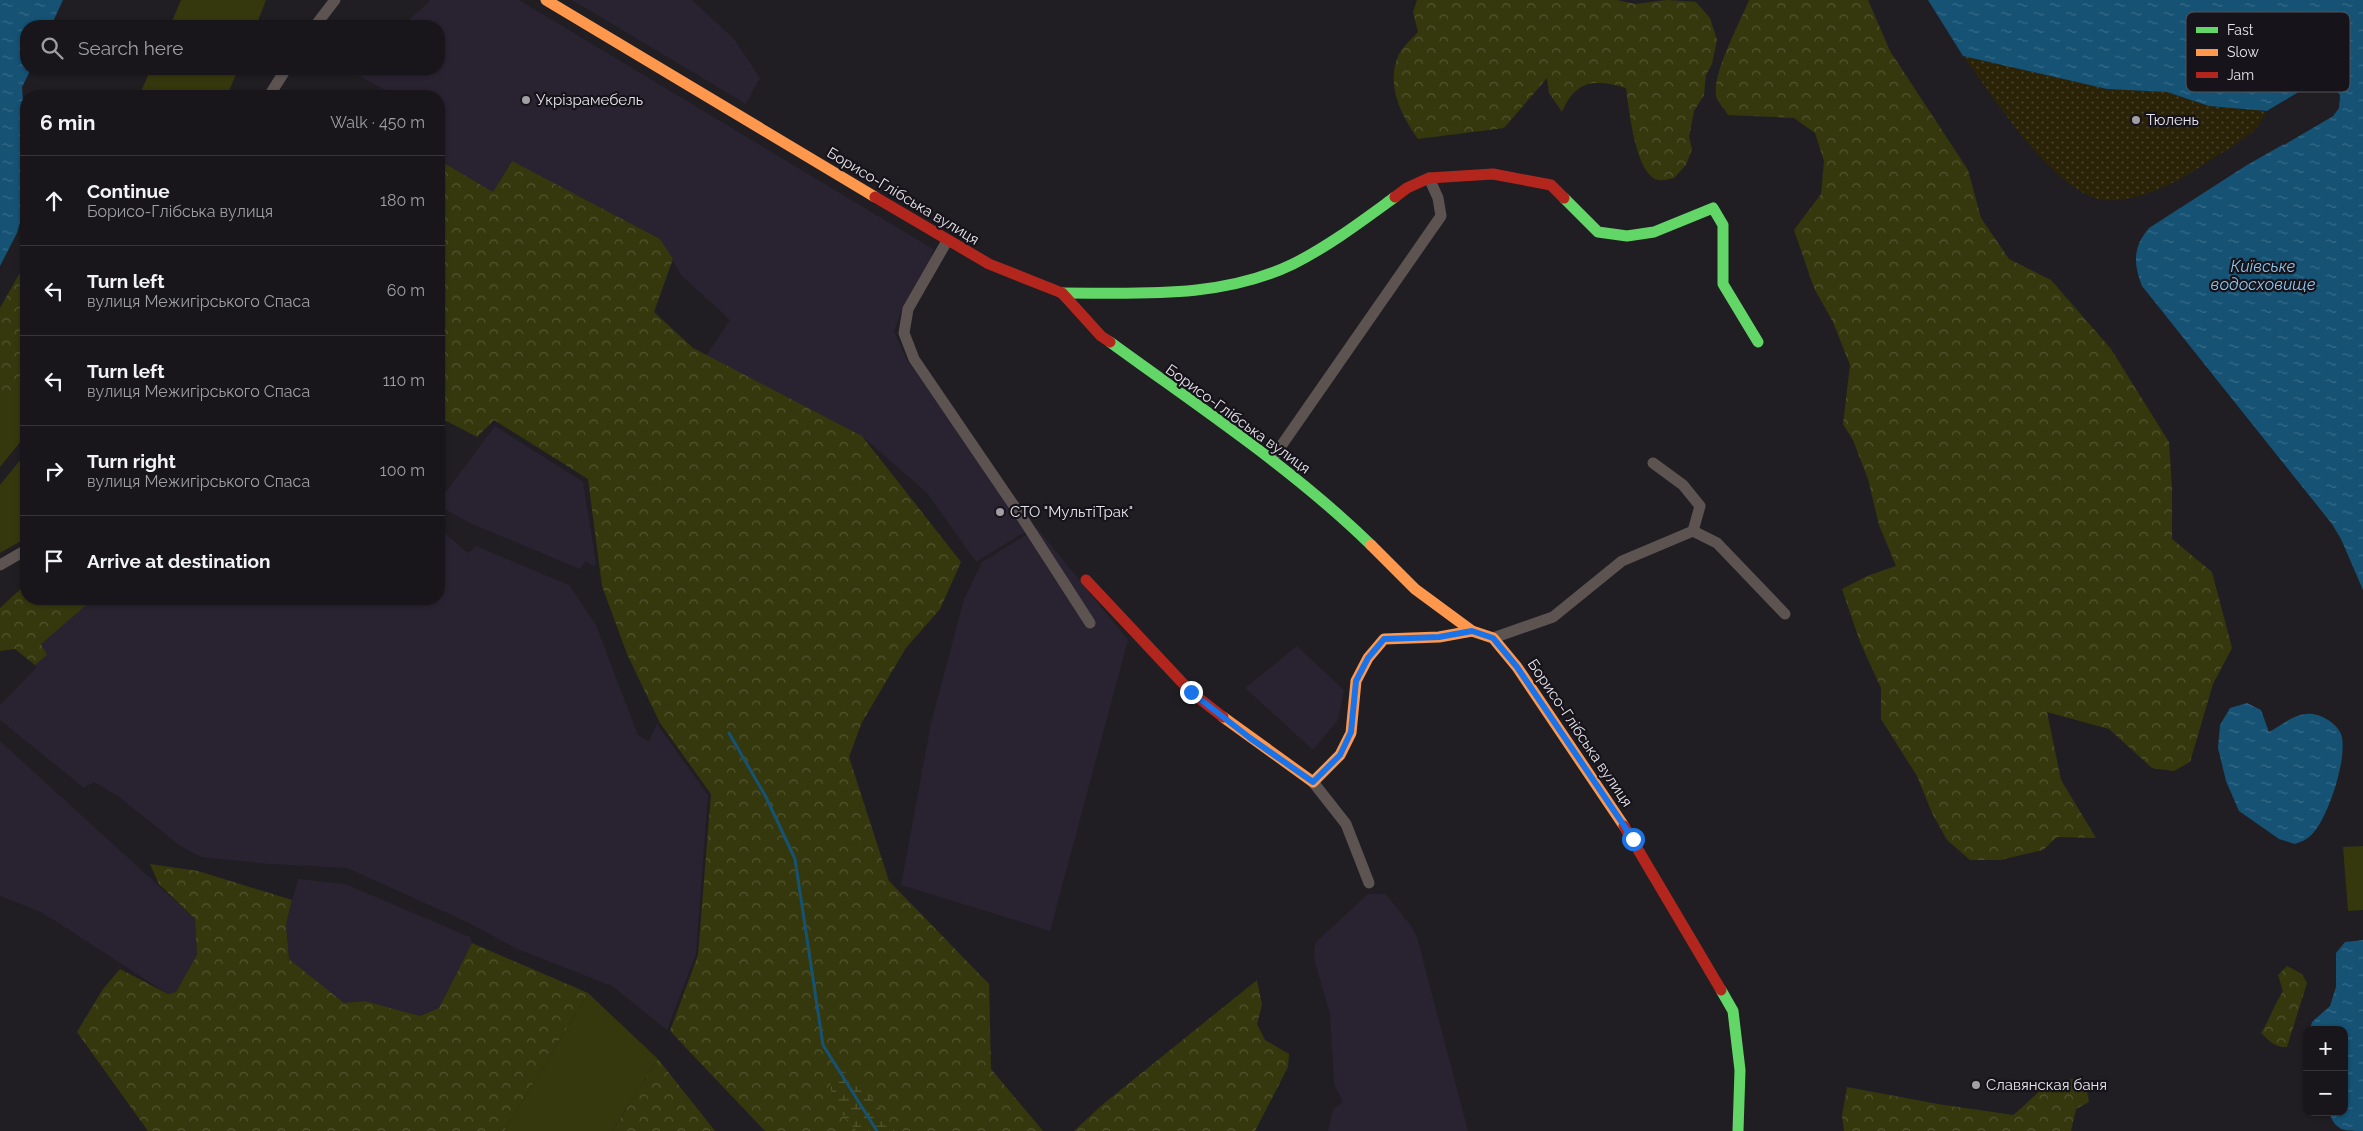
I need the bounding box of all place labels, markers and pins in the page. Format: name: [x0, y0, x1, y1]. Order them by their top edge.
place label: Укрізрамебель: [536, 91, 643, 109]
marker: Укрізрамебель: [520, 94, 532, 106]
place label: Тюлень: [2146, 111, 2199, 129]
marker: Тюлень: [2130, 114, 2142, 126]
place label: СТО "МультіТрак": [1010, 503, 1133, 521]
marker: СТО "МультіТрак": [994, 506, 1006, 518]
place label: Славянская баня: [1986, 1076, 2107, 1094]
marker: Славянская баня: [1970, 1079, 1982, 1091]

